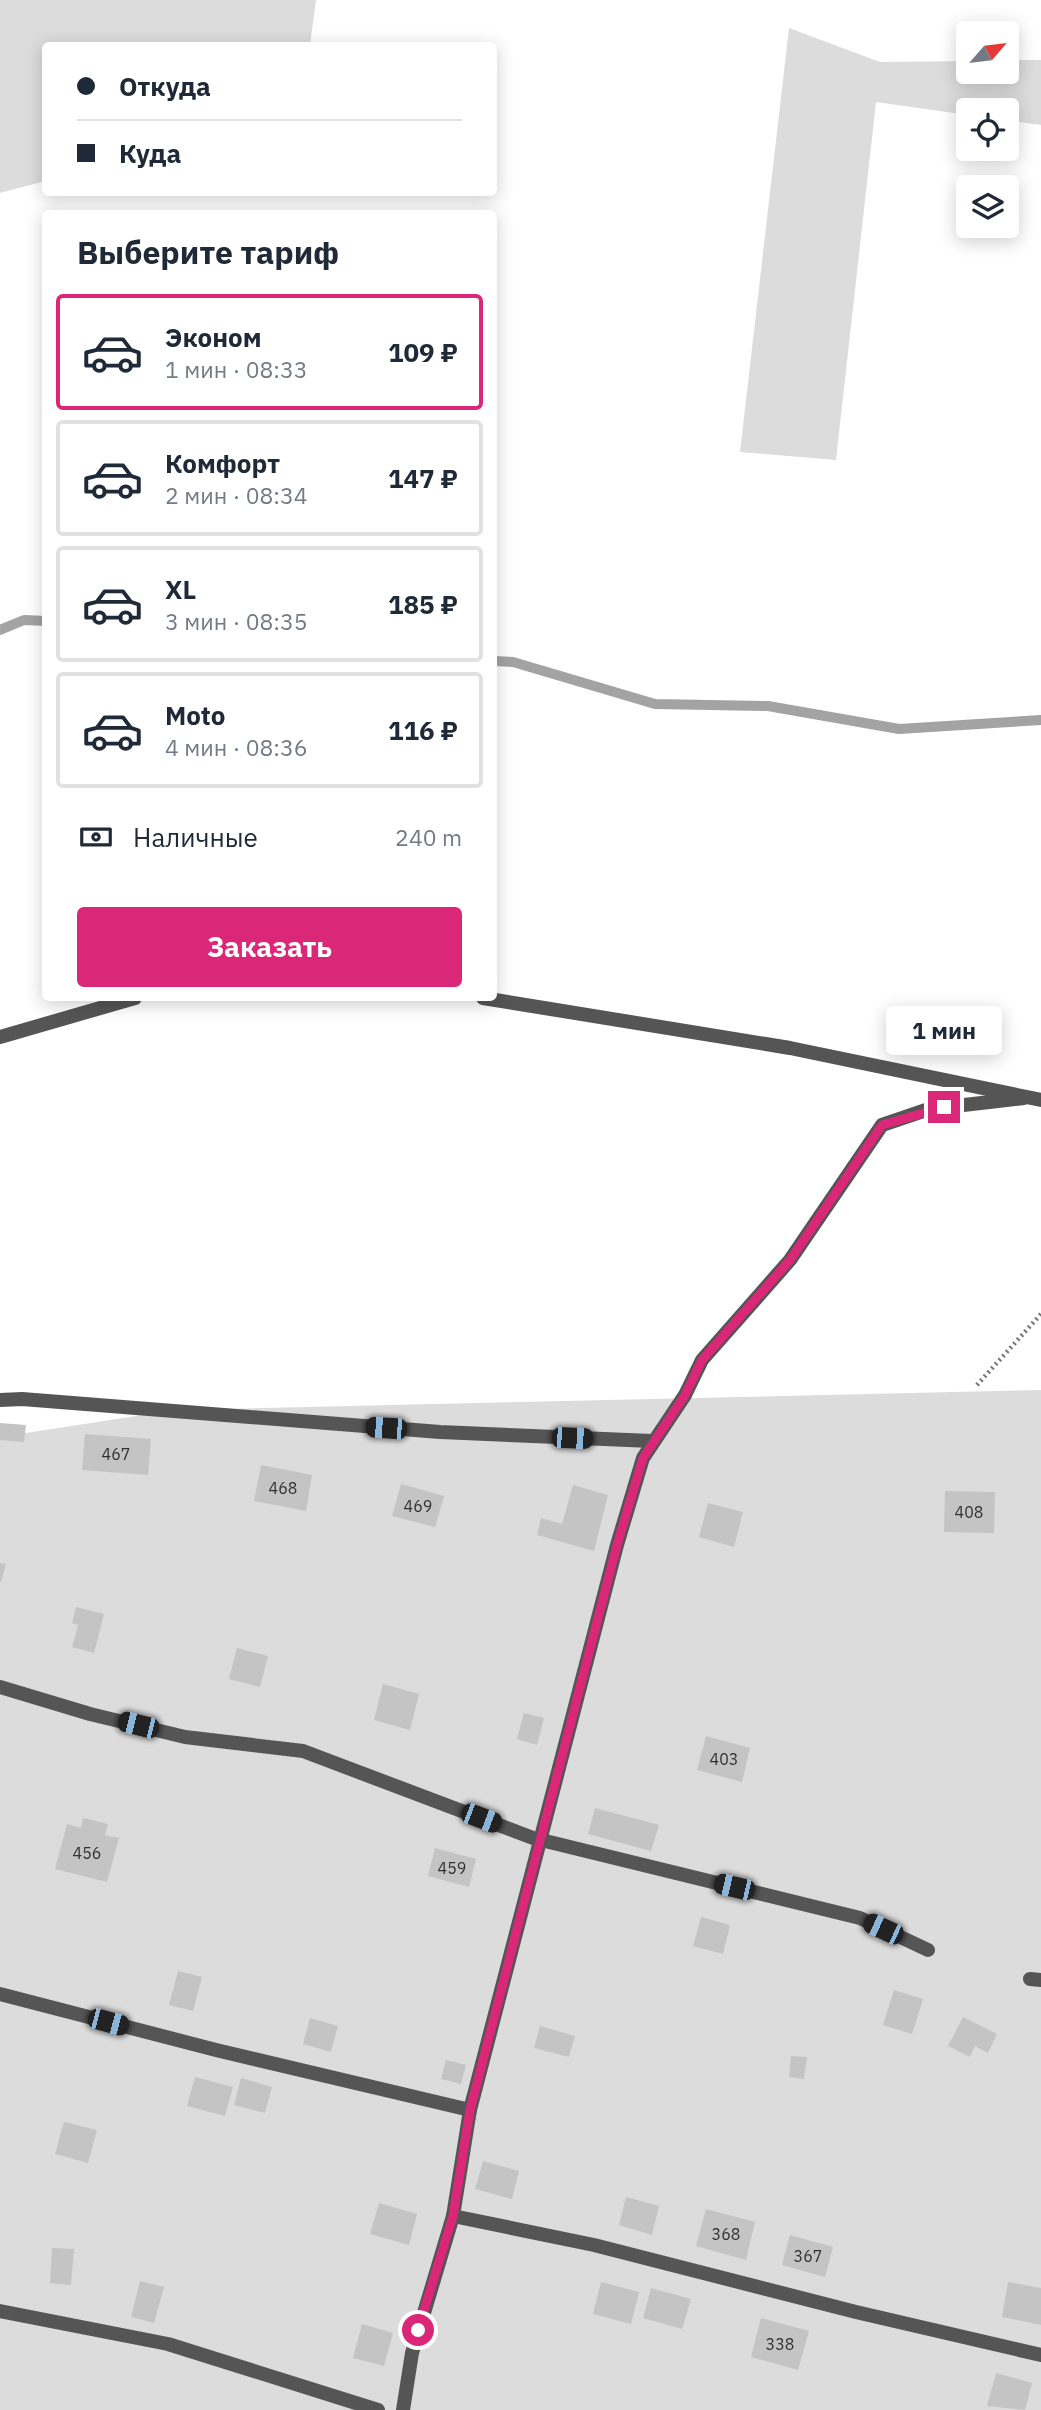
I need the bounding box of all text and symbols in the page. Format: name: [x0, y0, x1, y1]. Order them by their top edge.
north arrow: [956, 21, 1018, 84]
map controls: [956, 21, 1019, 238]
text: Откуда: [119, 69, 211, 103]
button: locate: [956, 98, 1019, 161]
text: Куда: [119, 136, 181, 170]
button: layers: [956, 175, 1019, 238]
text: Выберите тариф: [77, 231, 339, 273]
text: Эконом: [165, 320, 262, 354]
icon: car: [81, 321, 144, 384]
text: 109 ₽: [388, 335, 458, 369]
text: 1 мин · 08:33: [165, 354, 308, 384]
text: Комфорт: [165, 446, 280, 480]
icon: car: [81, 447, 144, 510]
text: 147 ₽: [388, 461, 458, 495]
text: 2 мин · 08:34: [165, 480, 308, 510]
text: XL: [165, 572, 196, 606]
icon: car: [81, 573, 144, 636]
text: 185 ₽: [388, 587, 458, 621]
text: 3 мин · 08:35: [165, 606, 308, 636]
text: Moto: [165, 698, 225, 732]
icon: car: [81, 699, 144, 762]
text: 116 ₽: [388, 713, 458, 747]
text: 4 мин · 08:36: [165, 732, 308, 762]
icon: cash: [77, 818, 115, 856]
text: Наличные: [133, 820, 258, 854]
text: 240 m: [395, 822, 462, 852]
button: Заказать: [77, 907, 462, 987]
callout: 1 мин: [886, 1006, 1002, 1054]
text: 1 мин: [912, 1015, 976, 1045]
route end: [928, 1091, 960, 1123]
car: [365, 1416, 408, 1440]
car: [551, 1427, 594, 1449]
house number: 467: [102, 1444, 130, 1464]
house number: 468: [269, 1478, 297, 1498]
house number: 469: [404, 1496, 432, 1516]
house number: 408: [955, 1502, 983, 1522]
car: [116, 1710, 161, 1740]
house number: 403: [710, 1749, 738, 1769]
car: [458, 1801, 505, 1835]
house number: 456: [73, 1843, 101, 1863]
house number: 459: [438, 1858, 466, 1878]
car: [712, 1872, 757, 1902]
car: [860, 1911, 907, 1947]
car: [85, 2006, 132, 2038]
house number: 368: [712, 2224, 740, 2244]
house number: 367: [794, 2246, 822, 2266]
route start: [402, 2314, 434, 2346]
house number: 338: [766, 2334, 794, 2354]

